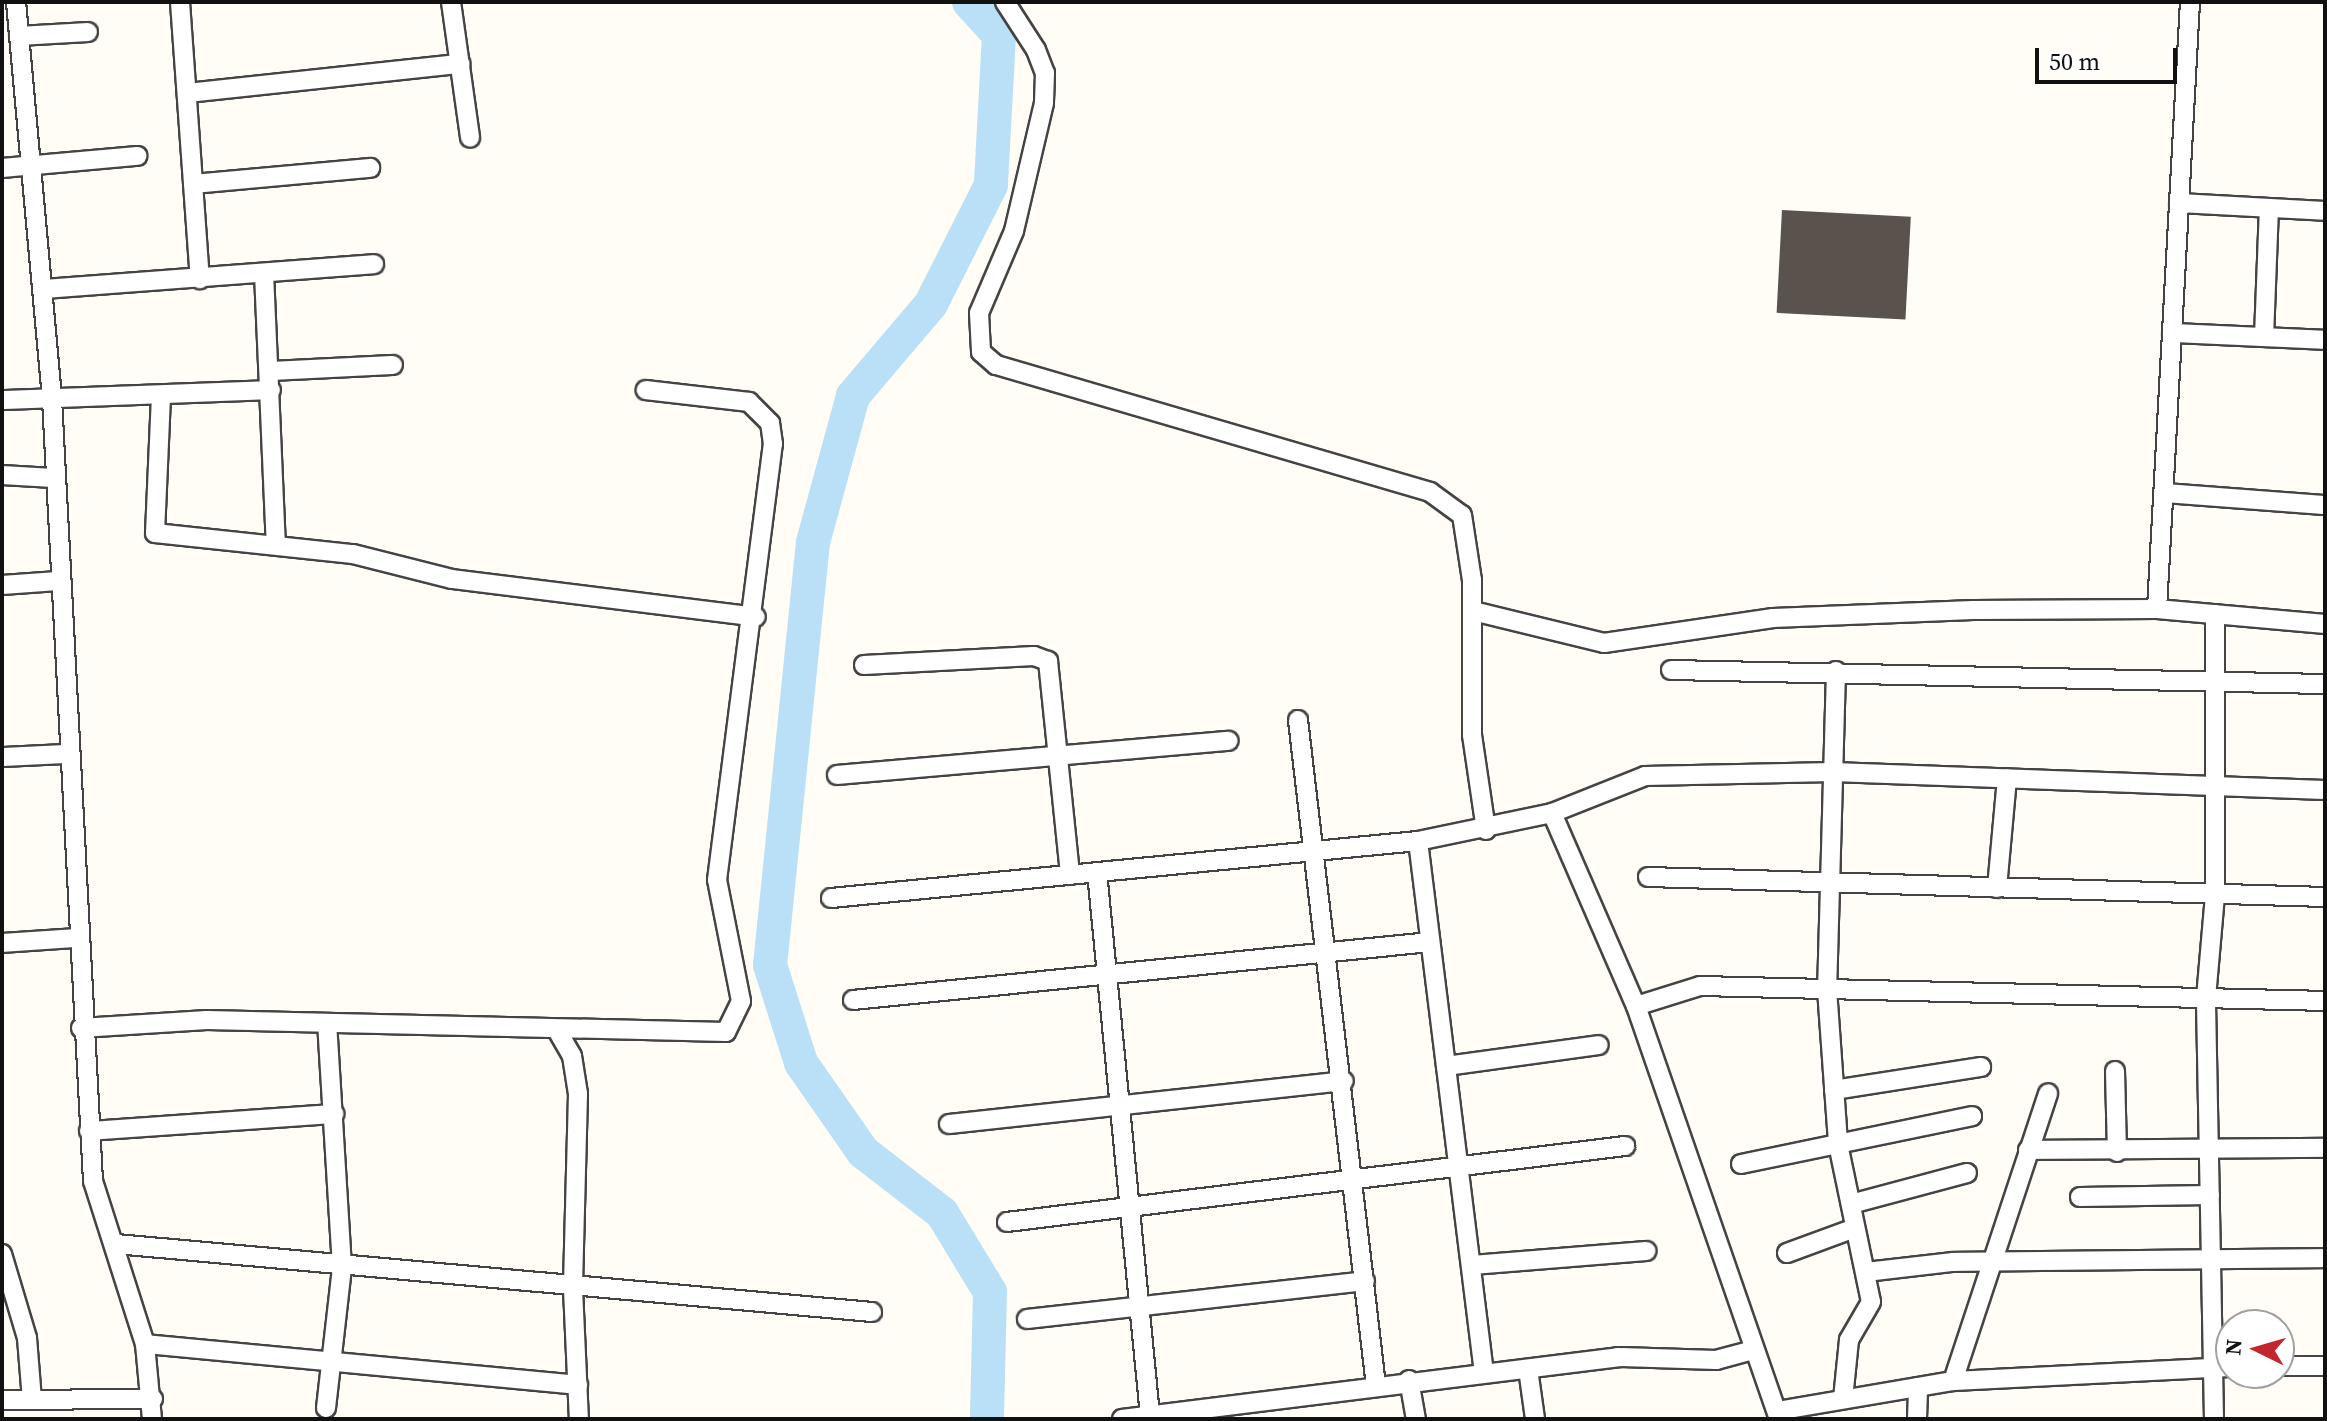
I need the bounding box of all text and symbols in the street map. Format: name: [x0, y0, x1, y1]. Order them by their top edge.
scale bar: [2039, 32, 2181, 82]
text: 50 m: [2049, 45, 2100, 78]
north arrow: [2215, 1309, 2295, 1389]
text: N: [2217, 1338, 2249, 1356]

